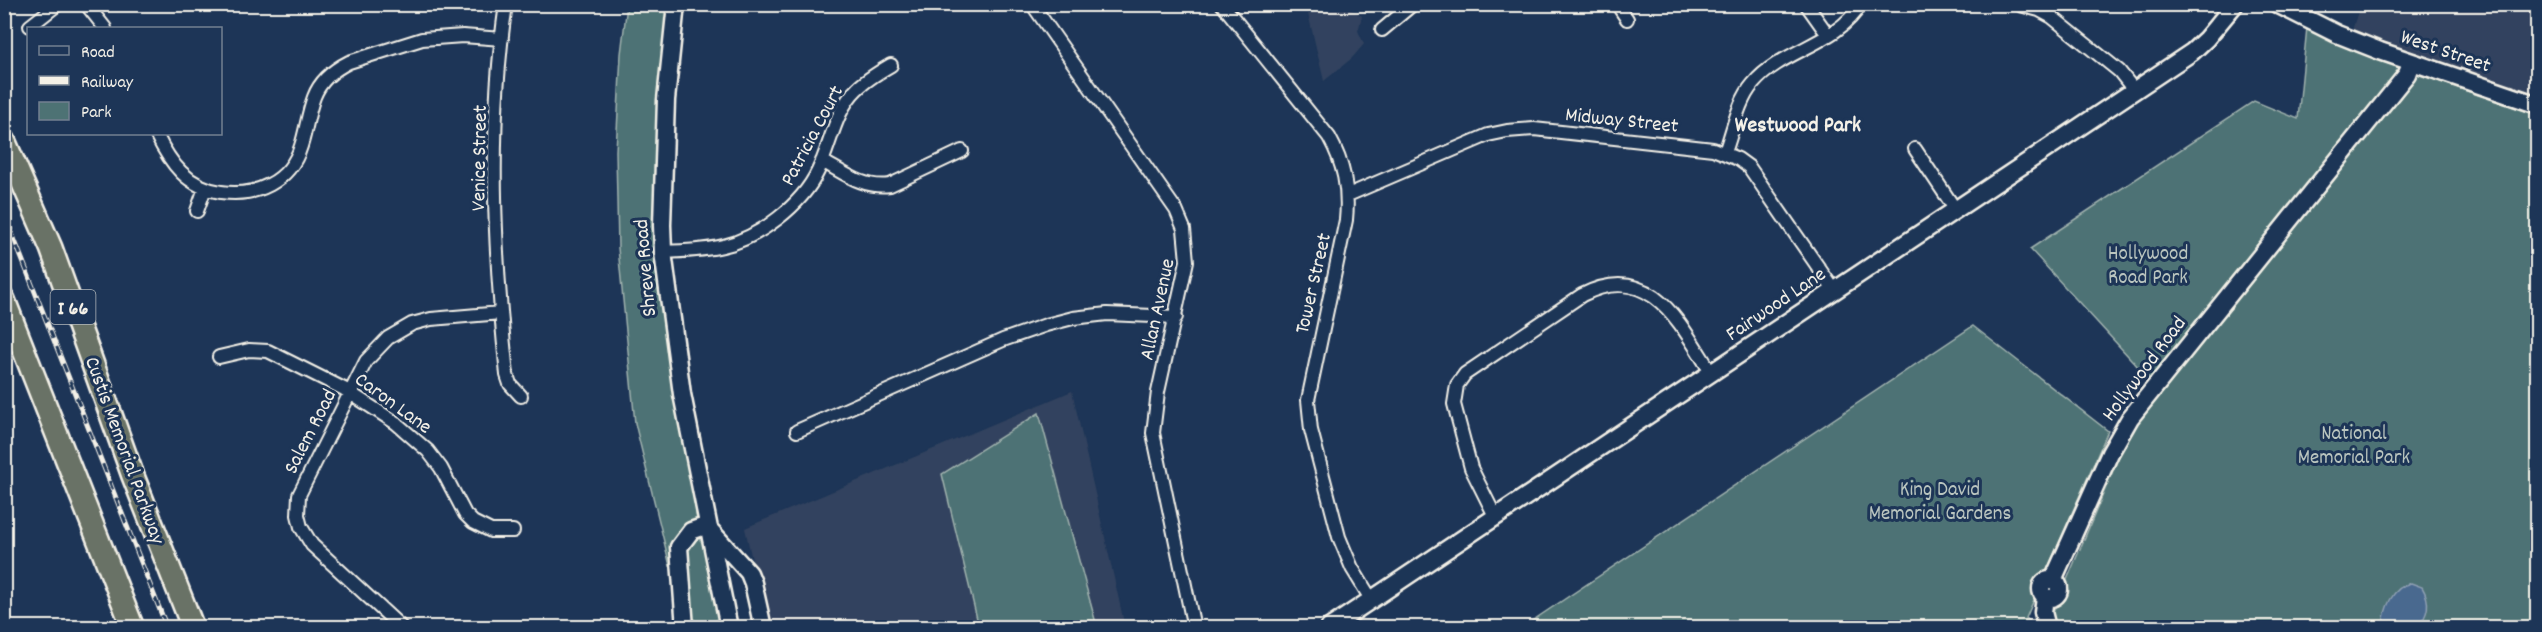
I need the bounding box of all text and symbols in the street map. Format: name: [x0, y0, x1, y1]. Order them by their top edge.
street label: West Street: [2396, 23, 2494, 82]
legend: [27, 27, 222, 135]
text: Road: [81, 41, 115, 66]
text: Railway: [81, 71, 134, 96]
street label: Patricia Court: [775, 81, 853, 192]
text: Park: [81, 101, 112, 126]
street label: Midway Street: [1564, 101, 1680, 143]
street label: Venice Street: [465, 104, 497, 212]
district label: Westwood Park: [1735, 111, 1861, 142]
street label: Shreve Road: [628, 218, 666, 318]
street label: Tower Street: [1289, 230, 1341, 337]
park label: Hollywood Road Park: [2108, 240, 2188, 294]
street label: Allan Avenue: [1134, 256, 1184, 363]
street label: Fairwood Lane: [1721, 261, 1833, 350]
road number: I 66: [50, 290, 96, 324]
street label: Hollywood Road: [2096, 311, 2195, 429]
street label: Custis Memorial Parkway: [75, 353, 171, 550]
street label: Caron Lane: [347, 366, 437, 443]
street label: Salem Road: [277, 385, 346, 480]
park label: National Memorial Park: [2298, 420, 2410, 474]
park label: King David Memorial Gardens: [1869, 476, 2011, 530]

